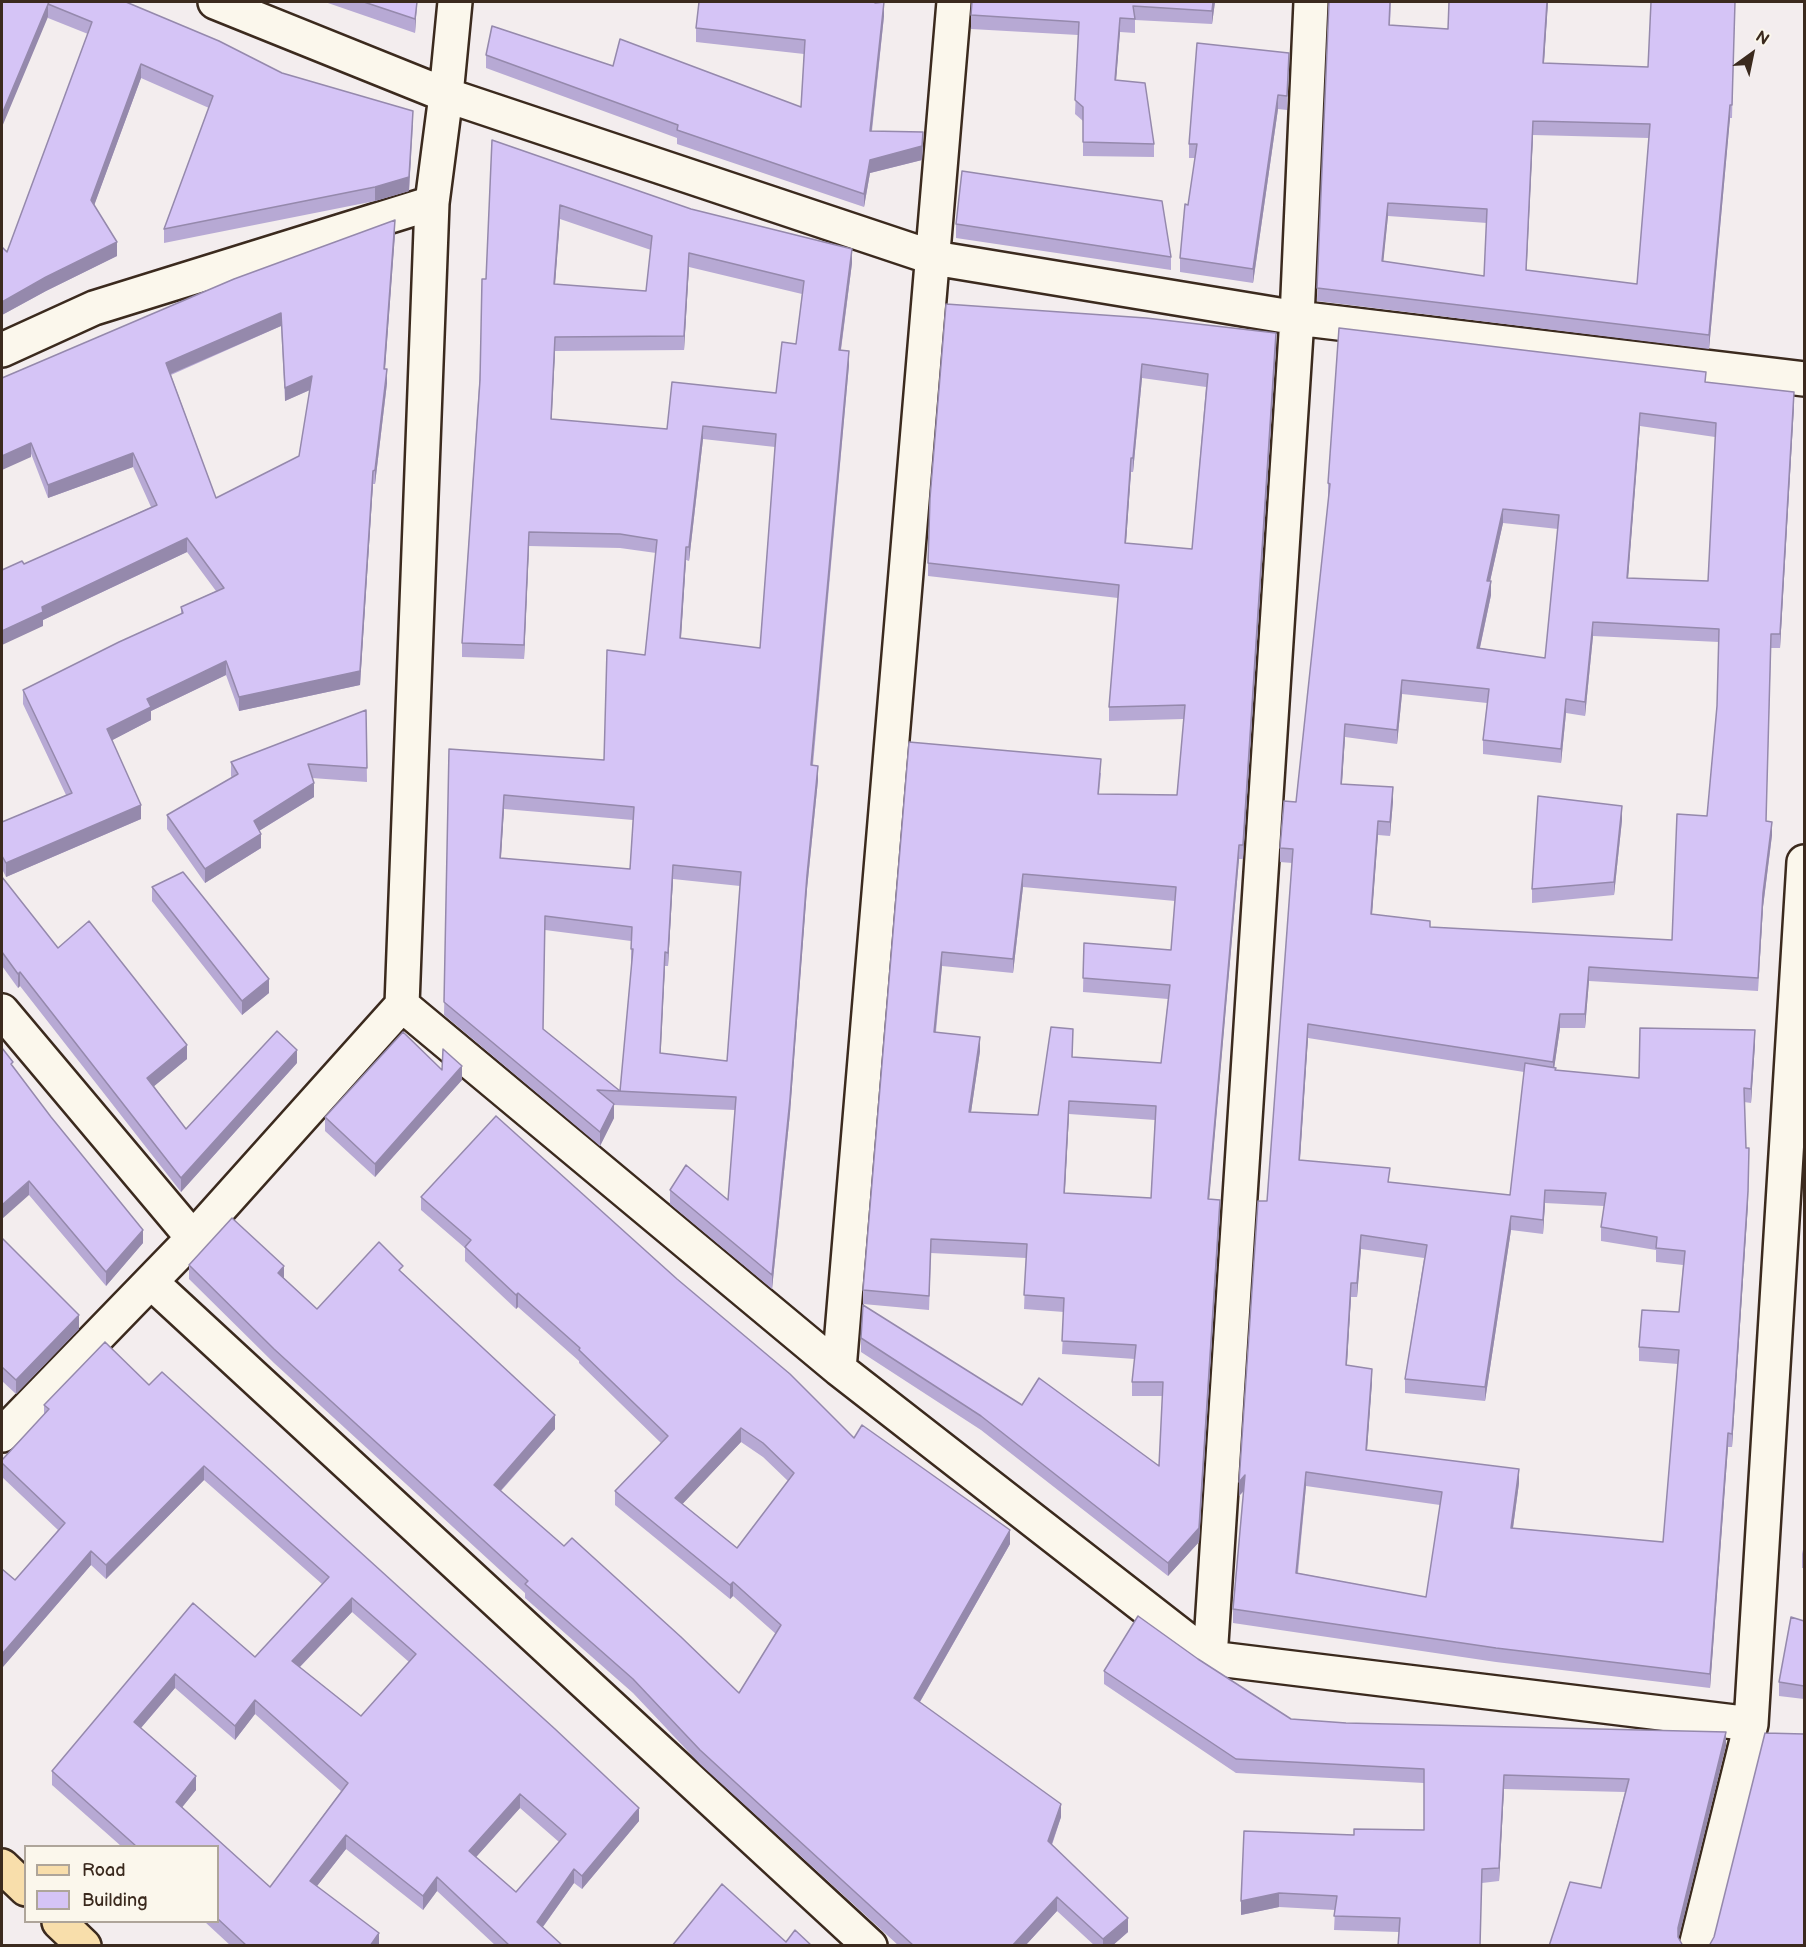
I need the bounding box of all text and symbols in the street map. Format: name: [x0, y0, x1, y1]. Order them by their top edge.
north arrow: [1722, 24, 1782, 84]
text: N: [1752, 27, 1772, 50]
legend: [24, 1845, 219, 1923]
text: Road: [82, 1860, 126, 1881]
text: Building: [82, 1890, 148, 1911]

